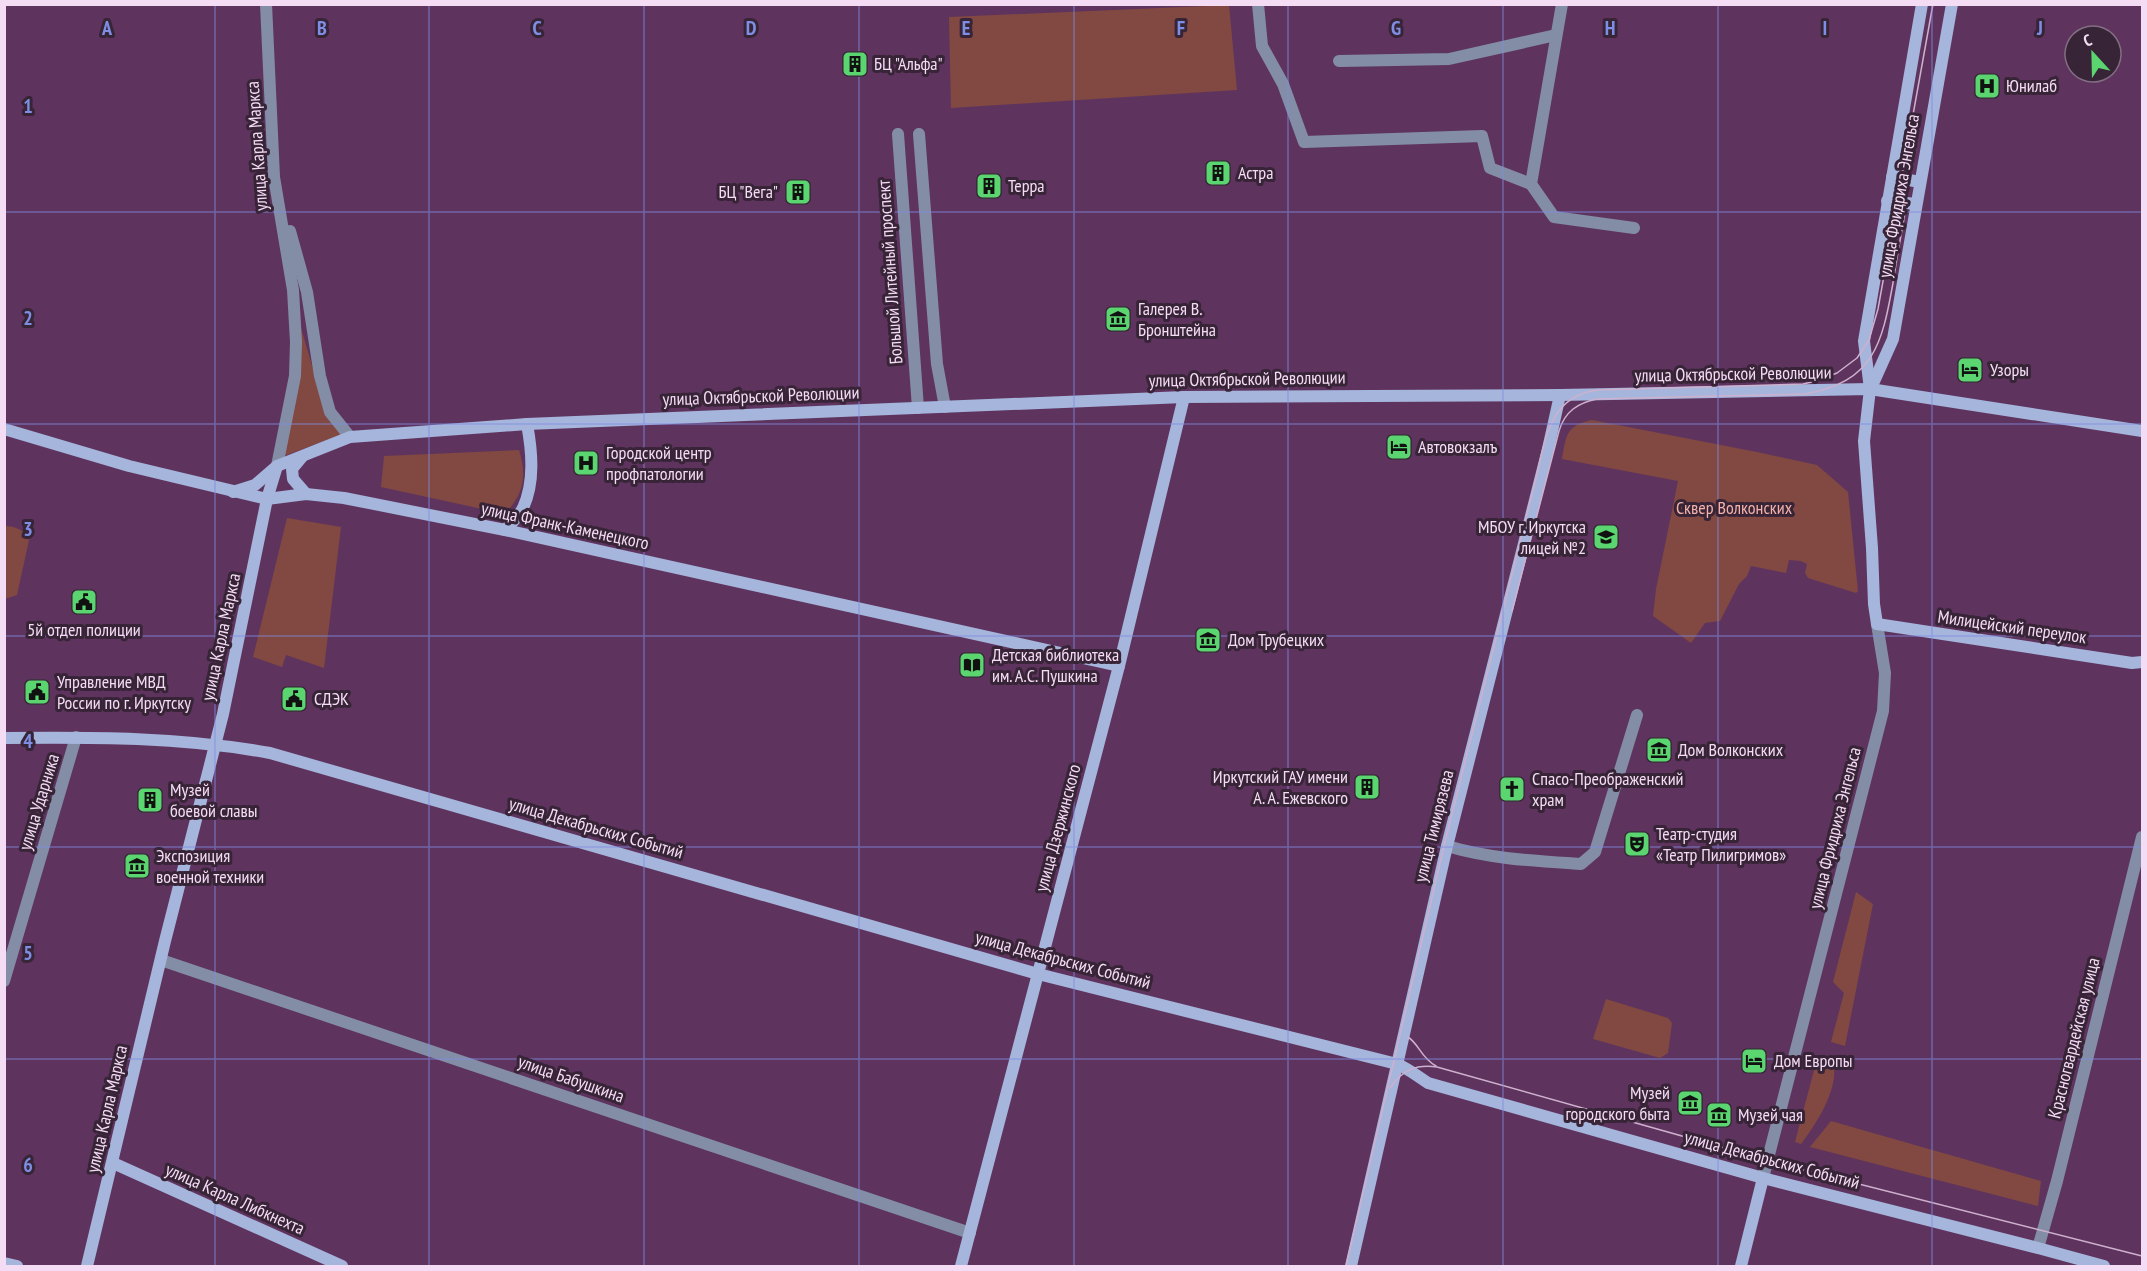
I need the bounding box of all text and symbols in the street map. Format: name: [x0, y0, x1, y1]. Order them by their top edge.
text: A: [101, 15, 113, 41]
text: B: [317, 15, 327, 41]
text: C: [532, 15, 542, 41]
text: D: [746, 15, 757, 41]
text: E: [962, 15, 970, 41]
text: F: [1177, 15, 1185, 41]
text: G: [1391, 15, 1401, 41]
text: H: [1605, 15, 1615, 41]
text: I: [1823, 15, 1827, 41]
text: J: [2036, 15, 2043, 41]
north arrow: [2063, 24, 2123, 84]
text: С: [2080, 29, 2095, 51]
building icon: БЦ "Альфа": [840, 49, 870, 79]
place label: БЦ "Альфа": [874, 52, 943, 75]
hospital icon: Юнилаб: [1972, 71, 2002, 101]
place label: Юнилаб: [2006, 74, 2057, 97]
street label: улица Карла Маркса: [240, 80, 273, 212]
text: 1: [23, 93, 33, 119]
street label: улица Фридриха Энгельса: [1873, 112, 1924, 280]
building icon: Астра: [1203, 158, 1233, 188]
place label: Астра: [1238, 161, 1273, 184]
building icon: Терра: [974, 171, 1004, 201]
place label: Терра: [1008, 174, 1045, 197]
building icon: БЦ "Вега": [783, 177, 813, 207]
street label: Большой Литейный проспект: [872, 179, 907, 365]
place label: БЦ "Вега": [719, 180, 778, 203]
place label: Галерея В. Бронштейна: [1138, 297, 1216, 341]
museum icon: Галерея В. Бронштейна: [1103, 304, 1133, 334]
text: 2: [23, 305, 33, 331]
hotel icon: Узоры: [1955, 355, 1985, 385]
place label: Узоры: [1990, 358, 2029, 381]
street label: улица Октябрьской Революции: [1634, 360, 1832, 387]
street label: улица Октябрьской Революции: [1148, 365, 1346, 392]
street label: улица Октябрьской Революции: [662, 381, 860, 410]
hotel icon: Автовокзалъ: [1384, 432, 1414, 462]
place label: Автовокзалъ: [1418, 435, 1497, 458]
place label: Городской центр профпатологии: [606, 441, 712, 485]
hospital icon: Городской центр профпатологии: [571, 448, 601, 478]
park label: Сквер Волконских: [1676, 496, 1793, 519]
street label: улица Франк-Каменецкого: [479, 497, 651, 555]
place label: МБОУ г. Иркутска лицей №2: [1478, 515, 1586, 559]
text: 3: [23, 516, 33, 542]
school or university icon: МБОУ г. Иркутска лицей №2: [1591, 522, 1621, 552]
street label: улица Карла Маркса: [196, 571, 245, 703]
public building icon: 5й отдел полиции: [69, 587, 99, 617]
street label: Милицейский переулок: [1936, 605, 2088, 648]
place label: 5й отдел полиции: [27, 618, 141, 641]
museum icon: Дом Трубецких: [1193, 625, 1223, 655]
place label: Дом Трубецких: [1228, 628, 1325, 651]
place label: Детская библиотека им. А.С. Пушкина: [992, 643, 1119, 687]
library icon: Детская библиотека им. А.С. Пушкина: [957, 650, 987, 680]
place label: Управление МВД России по г. Иркутску: [57, 670, 191, 714]
public building icon: Управление МВД России по г. Иркутску: [22, 677, 52, 707]
public building icon: СДЭК: [279, 684, 309, 714]
place label: СДЭК: [314, 687, 349, 710]
text: 4: [23, 728, 33, 754]
museum icon: Дом Волконских: [1644, 735, 1674, 765]
place label: Дом Волконских: [1678, 738, 1784, 761]
street label: улица Фридриха Энгельса: [1803, 745, 1866, 911]
street label: улица Ударника: [13, 751, 64, 853]
street label: улица Дзержинского: [1029, 761, 1086, 894]
place label: Иркутский ГАУ имени А. А. Ежевского: [1213, 765, 1348, 809]
street label: улица Тимирязева: [1408, 767, 1459, 884]
place label: Спасо-Преображенский храм: [1532, 767, 1683, 811]
building icon: Иркутский ГАУ имени А. А. Ежевского: [1352, 772, 1382, 802]
church icon: Спасо-Преображенский храм: [1497, 774, 1527, 804]
place label: Музей боевой славы: [170, 778, 258, 822]
building icon: Музей боевой славы: [135, 785, 165, 815]
street label: улица Декабрьских Событий: [506, 792, 686, 863]
place label: Театр-студия «Театр Пилигримов»: [1656, 822, 1786, 866]
theatre icon: Театр-студия «Театр Пилигримов»: [1622, 829, 1652, 859]
place label: Экспозиция военной техники: [156, 844, 264, 888]
museum icon: Экспозиция военной техники: [122, 851, 152, 881]
street label: улица Декабрьских Событий: [973, 925, 1153, 994]
text: 5: [23, 940, 33, 966]
street label: Красногвардейская улица: [2042, 955, 2105, 1121]
street label: улица Карла Маркса: [81, 1043, 132, 1175]
hotel icon: Дом Европы: [1739, 1046, 1769, 1076]
place label: Дом Европы: [1774, 1049, 1852, 1072]
street label: улица Бабушкина: [515, 1050, 627, 1107]
place label: Музей городского быта: [1565, 1081, 1670, 1125]
museum icon: Музей городского быта: [1675, 1088, 1705, 1118]
museum icon: Музей чая: [1704, 1100, 1734, 1130]
place label: Музей чая: [1738, 1103, 1803, 1126]
street label: улица Декабрьских Событий: [1682, 1125, 1862, 1194]
text: 6: [23, 1152, 33, 1178]
street label: улица Карла Либкнехта: [162, 1158, 308, 1240]

